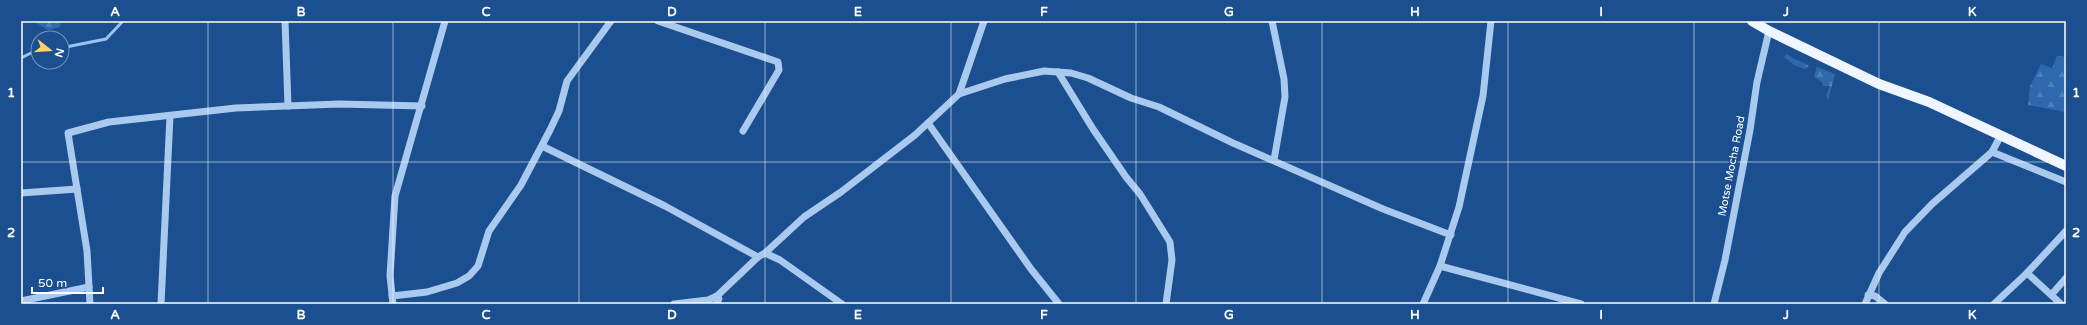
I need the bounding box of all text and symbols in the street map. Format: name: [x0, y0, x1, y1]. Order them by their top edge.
text: A: [110, 4, 120, 20]
text: B: [296, 4, 306, 20]
text: C: [481, 4, 491, 20]
text: D: [667, 4, 677, 20]
text: E: [854, 4, 862, 20]
text: F: [1040, 4, 1048, 20]
text: G: [1224, 4, 1234, 20]
text: H: [1410, 4, 1420, 20]
text: I: [1599, 4, 1603, 20]
text: J: [1782, 4, 1789, 20]
text: K: [1968, 4, 1977, 20]
north arrow: [30, 30, 70, 70]
text: N: [52, 47, 67, 59]
text: 1: [7, 85, 15, 101]
text: 1: [2072, 85, 2080, 101]
street label: Motse Mocha Road: [1715, 115, 1748, 217]
text: 2: [7, 225, 15, 241]
text: 2: [2072, 225, 2080, 241]
scale bar: [32, 269, 103, 295]
text: 50 m: [38, 276, 67, 290]
text: A: [110, 307, 120, 323]
text: B: [296, 307, 306, 323]
text: C: [481, 307, 491, 323]
text: D: [667, 307, 677, 323]
text: E: [854, 307, 862, 323]
text: F: [1040, 307, 1048, 323]
text: G: [1224, 307, 1234, 323]
text: H: [1410, 307, 1420, 323]
text: I: [1599, 307, 1603, 323]
text: J: [1782, 307, 1789, 323]
text: K: [1968, 307, 1977, 323]

